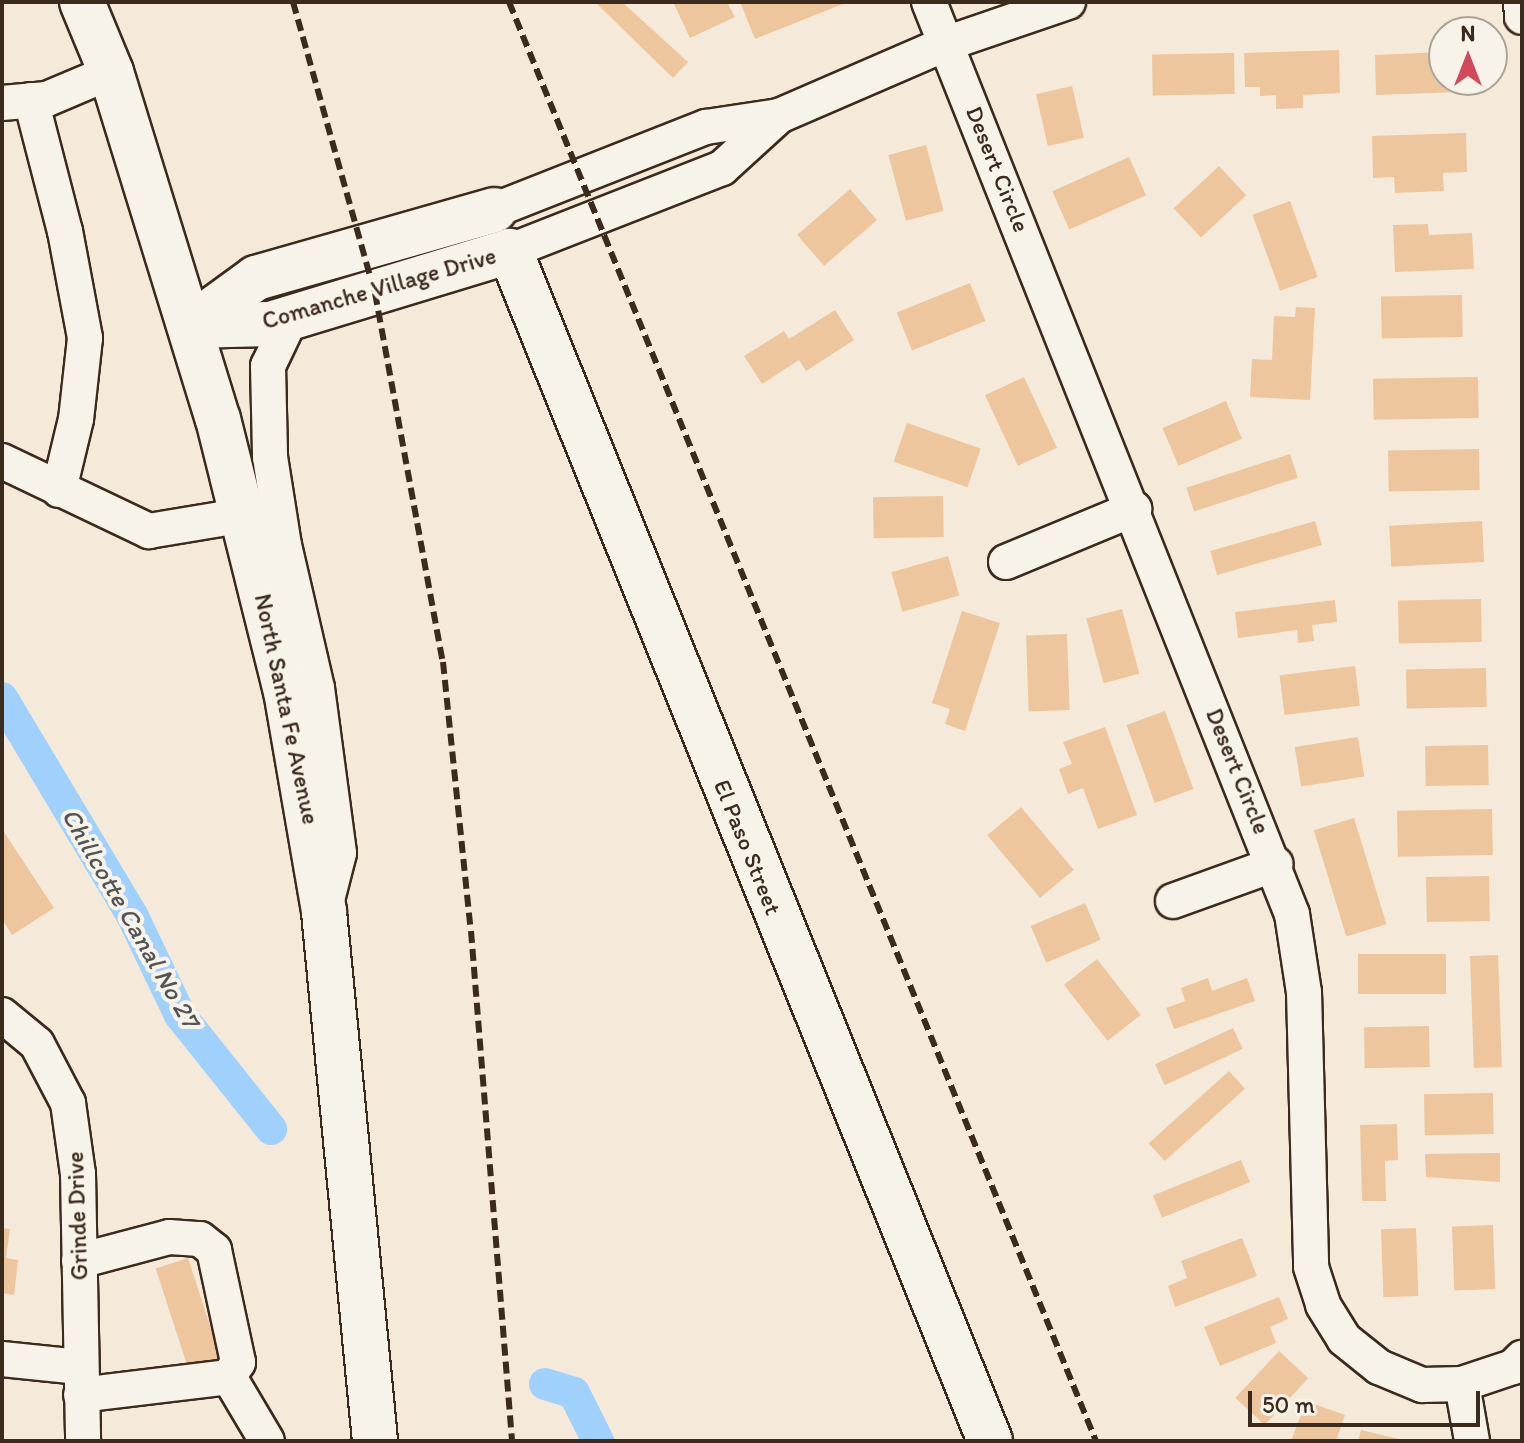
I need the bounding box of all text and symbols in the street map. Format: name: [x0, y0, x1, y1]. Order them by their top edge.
north arrow: [1428, 16, 1508, 96]
text: N: [1461, 20, 1475, 47]
street label: Desert Circle: [960, 102, 1036, 236]
street label: Comanche Village Drive: [258, 241, 500, 335]
street label: North Santa Fe Avenue: [249, 591, 325, 827]
street label: Desert Circle: [1200, 704, 1276, 838]
street label: El Paso Street: [708, 776, 788, 918]
water label: Chillcotte Canal No 27: [54, 803, 206, 1033]
street label: Grinde Drive: [60, 1151, 94, 1281]
scale bar: [1252, 1375, 1484, 1425]
text: 50 m: [1262, 1390, 1315, 1419]

